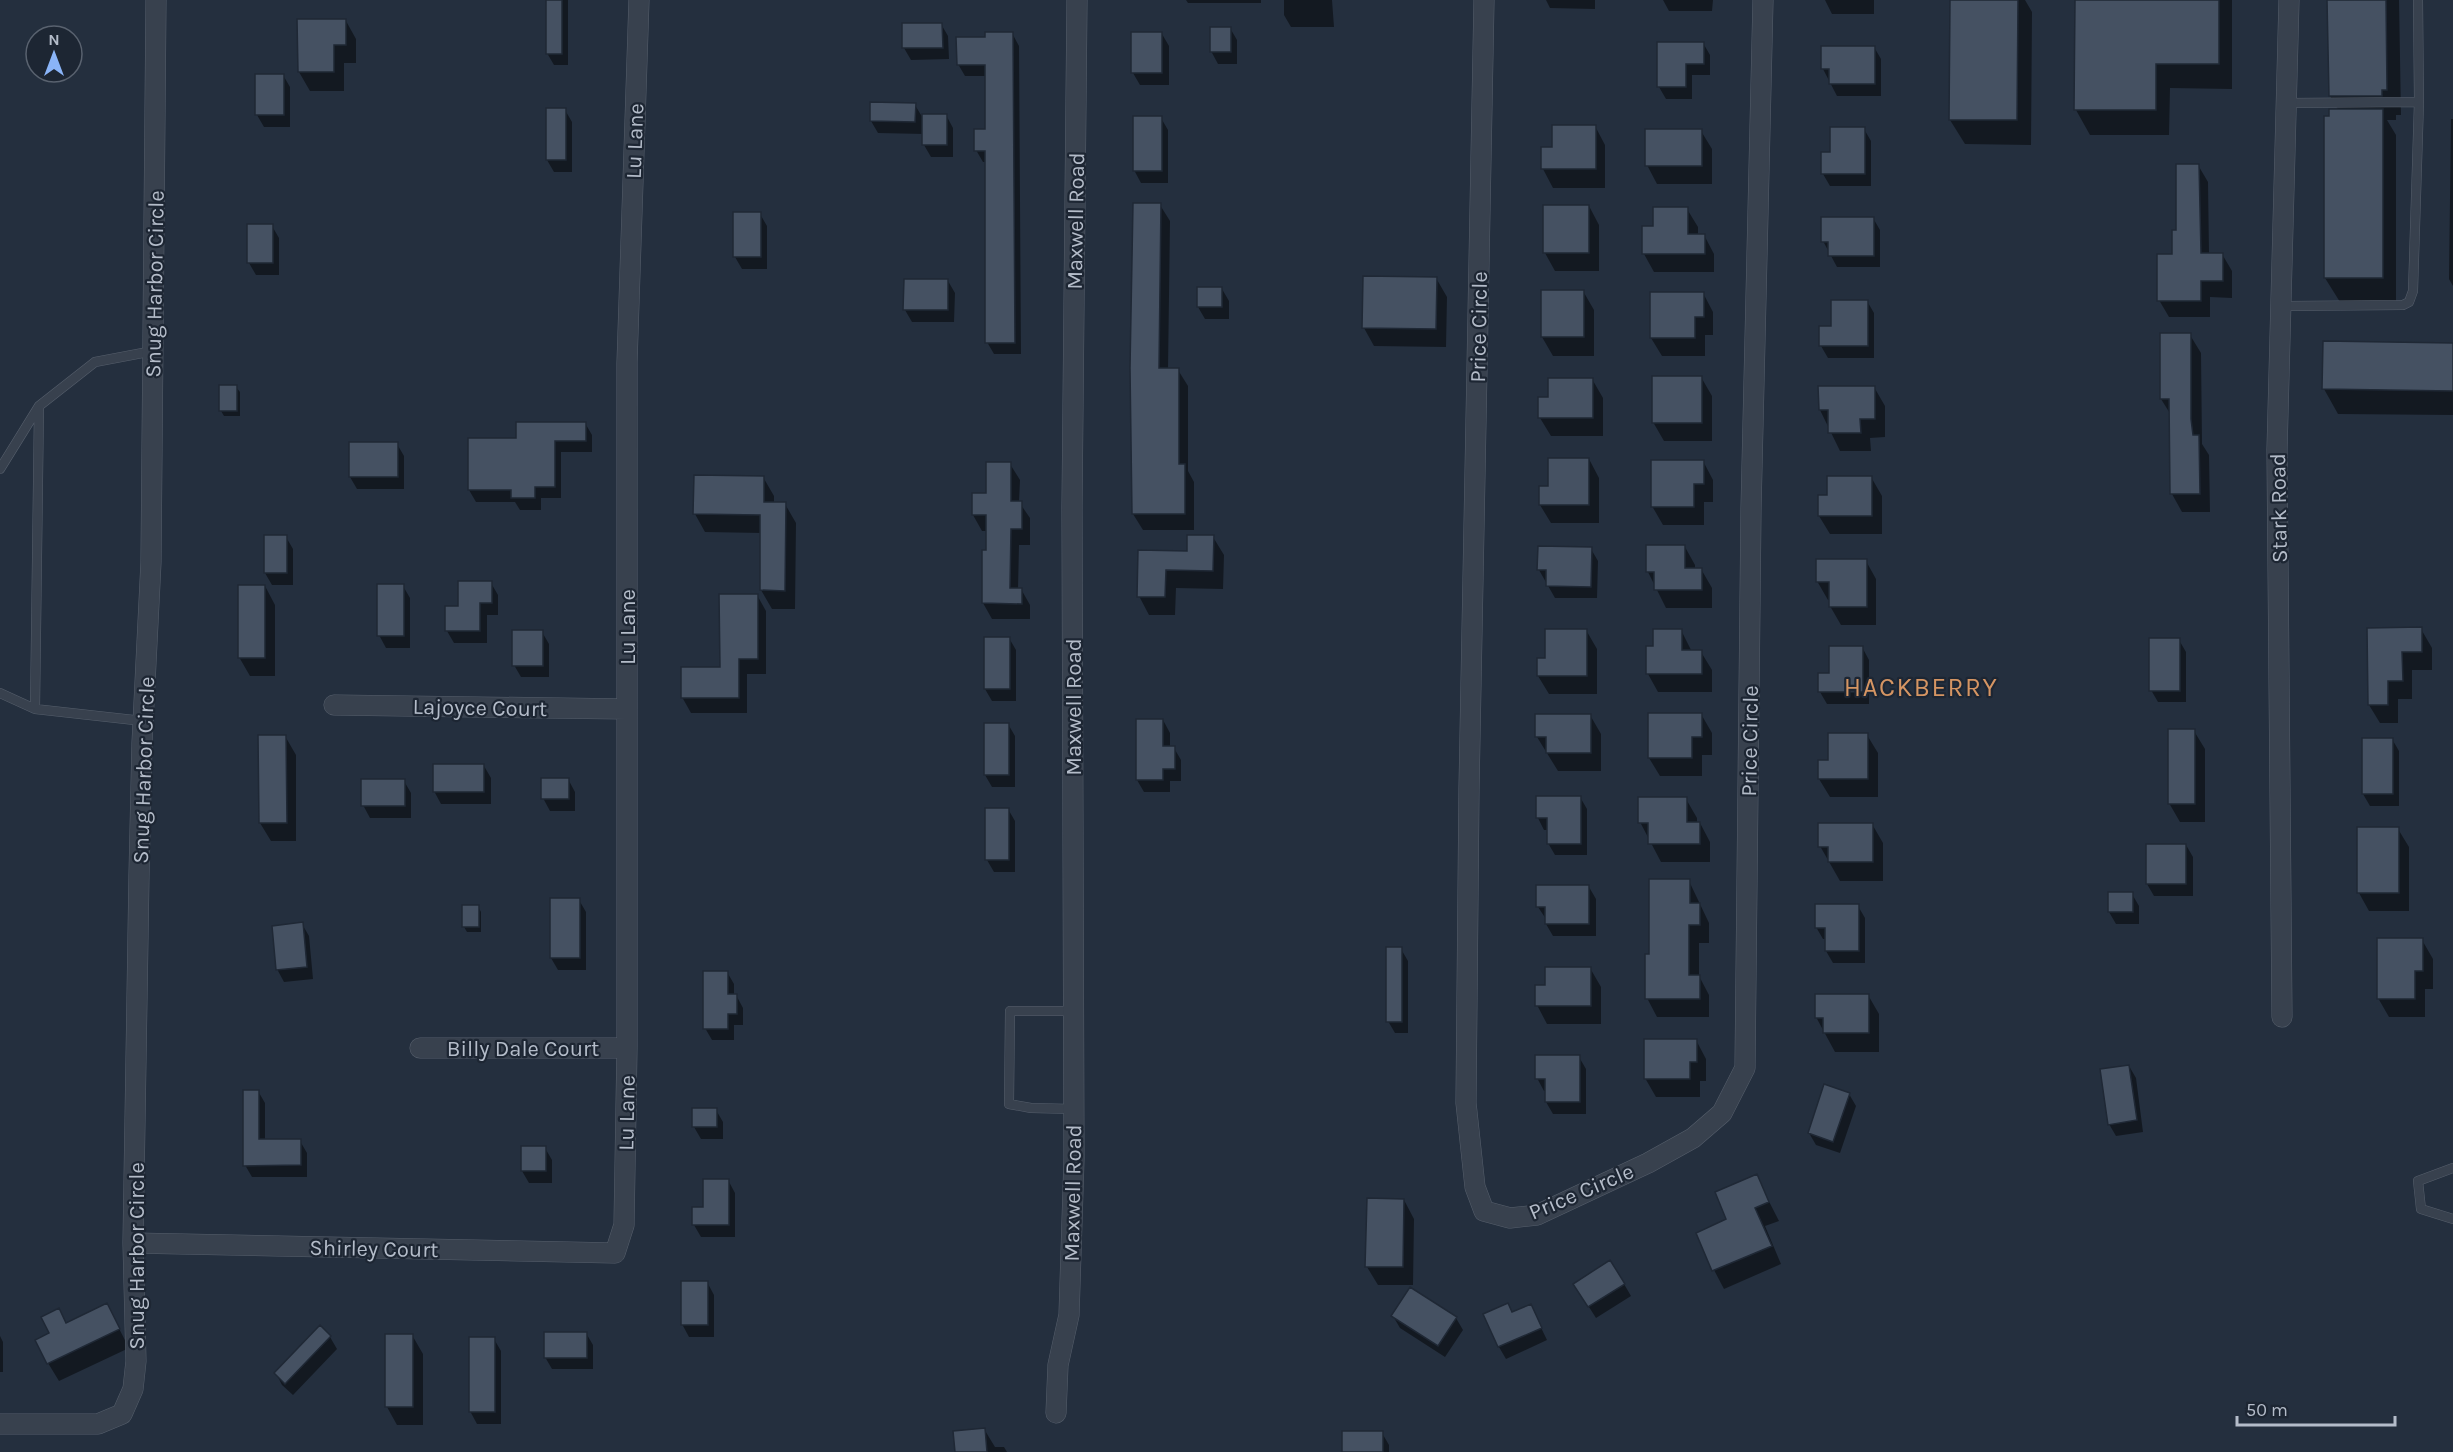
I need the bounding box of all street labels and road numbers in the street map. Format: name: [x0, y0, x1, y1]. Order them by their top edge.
street label: Lu Lane: [621, 103, 649, 179]
street label: Maxwell Road: [1062, 152, 1090, 290]
street label: Snug Harbor Circle: [140, 190, 170, 378]
street label: Price Circle: [1465, 271, 1493, 383]
street label: Stark Road: [2265, 453, 2293, 563]
street label: Lu Lane: [615, 589, 641, 665]
street label: Maxwell Road: [1061, 638, 1087, 776]
street label: Snug Harbor Circle: [128, 676, 160, 864]
street label: Price Circle: [1736, 685, 1764, 797]
street label: Lajoyce Court: [413, 694, 547, 722]
street label: Billy Dale Court: [447, 1036, 599, 1062]
street label: Lu Lane: [613, 1075, 641, 1151]
street label: Maxwell Road: [1059, 1124, 1087, 1262]
street label: Price Circle: [1525, 1158, 1638, 1226]
street label: Snug Harbor Circle: [124, 1162, 150, 1350]
street label: Shirley Court: [309, 1235, 439, 1263]

